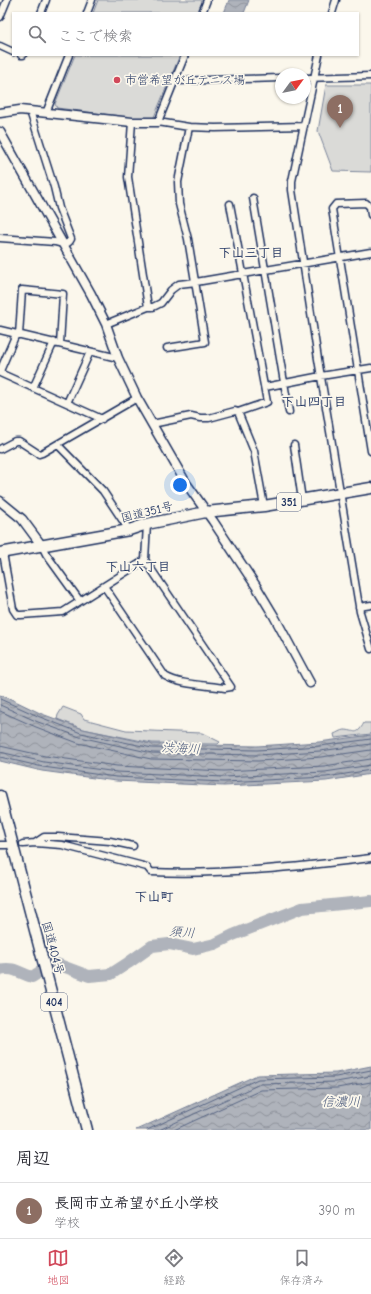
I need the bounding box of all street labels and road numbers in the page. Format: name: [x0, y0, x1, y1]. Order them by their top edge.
road number: 351: [277, 493, 301, 511]
street label: 国道351号: [119, 499, 175, 525]
street label: 国道404号: [39, 920, 67, 976]
road number: 404: [41, 993, 67, 1011]

